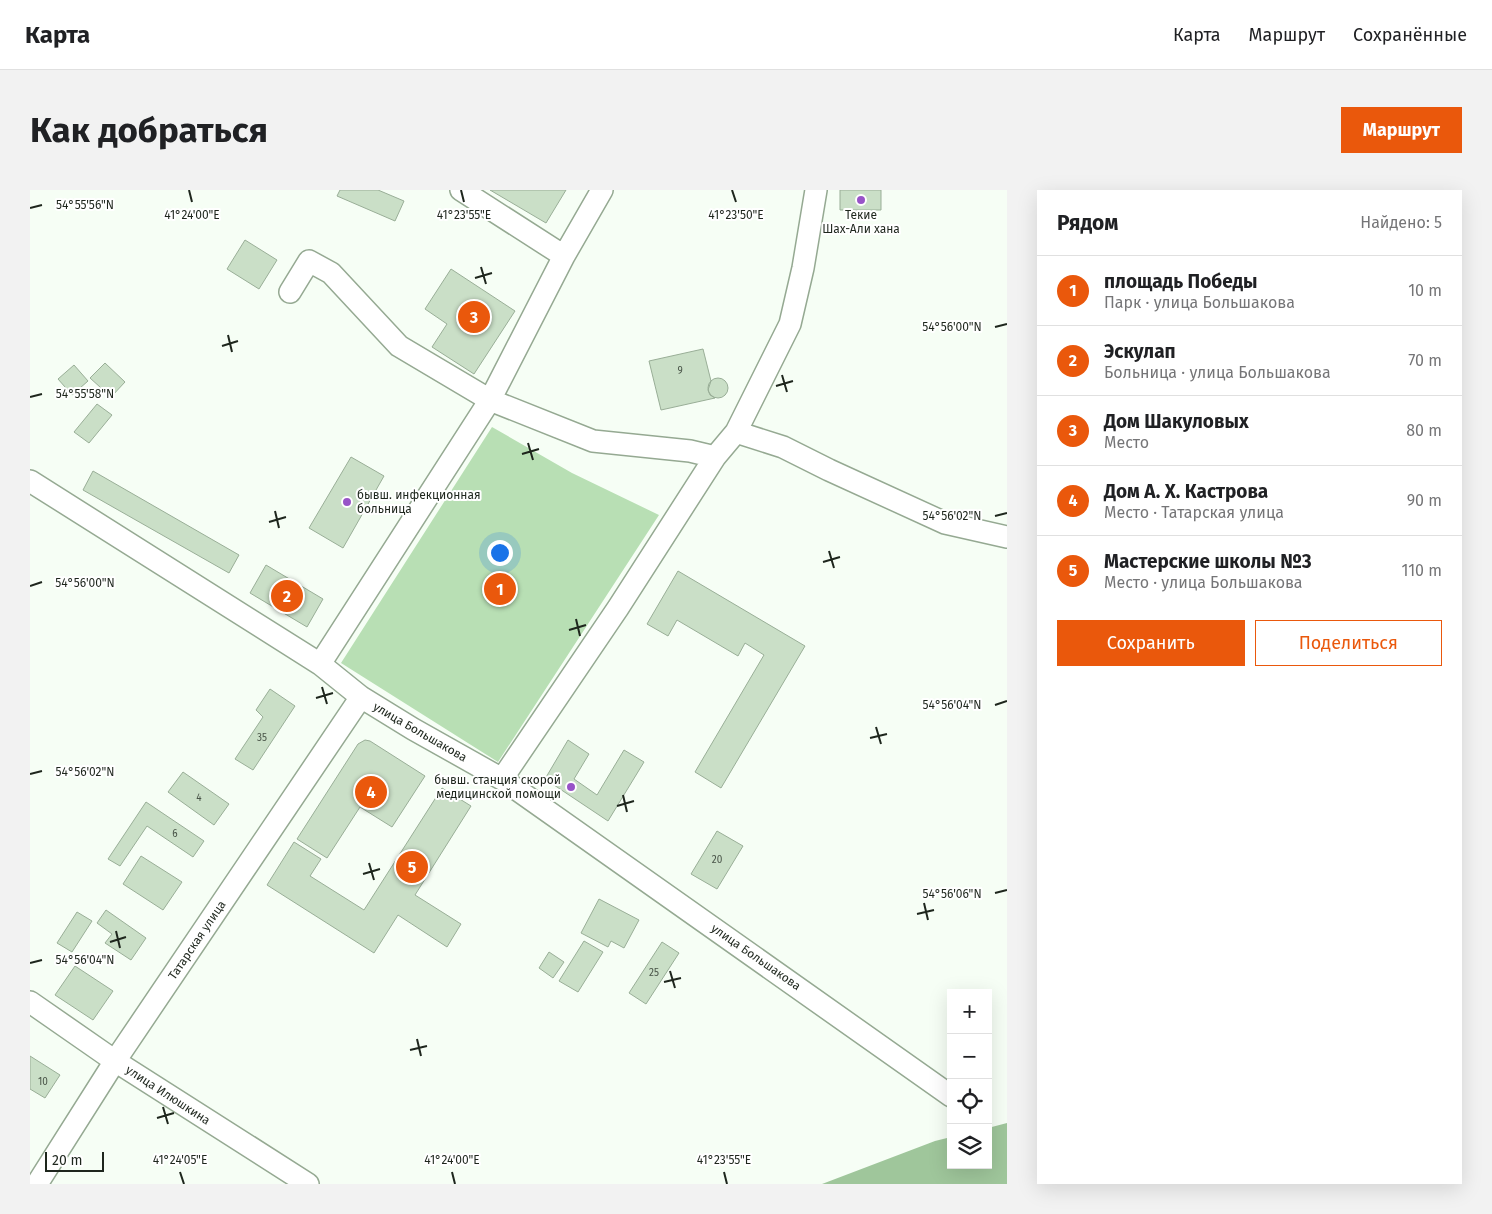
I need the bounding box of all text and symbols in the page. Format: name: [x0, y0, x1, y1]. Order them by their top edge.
text: Карта: [25, 21, 90, 49]
text: Карта: [1173, 24, 1221, 46]
text: Маршрут: [1249, 24, 1325, 46]
text: Сохранённые: [1353, 24, 1467, 46]
button: Маршрут: [1341, 107, 1462, 153]
text: Как добраться: [30, 109, 268, 151]
marker: Текие Шах-Али хана: [855, 194, 867, 206]
text: 54°55'56"N: [56, 198, 114, 212]
text: 41°24'00"E: [164, 208, 220, 222]
text: 41°23'55"E: [437, 208, 491, 222]
text: 41°23'50"E: [708, 208, 764, 222]
place label: Текие Шах-Али хана: [822, 208, 900, 236]
text: Рядом: [1057, 210, 1118, 236]
text: Найдено: 5: [1360, 213, 1442, 232]
text: площадь Победы: [1104, 270, 1257, 293]
text: 1: [1069, 281, 1077, 300]
text: 10 m: [1408, 281, 1442, 300]
text: Парк · улица Большакова: [1104, 293, 1295, 312]
pin: 3: [458, 298, 490, 336]
text: 54°56'00"N: [922, 320, 982, 334]
text: Эскулап: [1104, 340, 1176, 363]
text: 2: [1069, 351, 1077, 370]
text: 70 m: [1408, 351, 1442, 370]
text: Больница · улица Большакова: [1104, 363, 1331, 382]
house number: 9: [677, 365, 683, 377]
text: 54°55'58"N: [56, 387, 114, 401]
text: Дом Шакуловых: [1104, 410, 1249, 433]
text: 3: [1069, 421, 1077, 440]
text: 80 m: [1406, 421, 1442, 440]
text: Место: [1104, 433, 1149, 452]
text: Дом А. Х. Кастрова: [1104, 480, 1268, 503]
place label: бывш. инфекционная больница: [357, 488, 481, 516]
text: 4: [1068, 491, 1078, 510]
text: 90 m: [1407, 491, 1442, 510]
marker: бывш. инфекционная больница: [341, 496, 353, 508]
text: Место · Татарская улица: [1104, 503, 1284, 522]
text: 54°56'02"N: [923, 509, 981, 523]
your location: [487, 540, 513, 566]
text: Мастерские школы №3: [1104, 550, 1312, 573]
text: 5: [1069, 561, 1077, 580]
text: 110 m: [1401, 561, 1442, 580]
pin: 1: [484, 570, 516, 608]
text: Место · улица Большакова: [1104, 573, 1303, 592]
text: 54°56'00"N: [55, 576, 115, 590]
pin: 2: [271, 577, 303, 615]
button: Сохранить: [1057, 620, 1245, 666]
button: Поделиться: [1255, 620, 1442, 666]
text: 54°56'04"N: [923, 698, 981, 712]
street label: улица Большакова: [371, 699, 469, 765]
house number: 35: [257, 732, 267, 744]
text: 54°56'02"N: [56, 765, 114, 779]
pin: 4: [355, 773, 387, 811]
place label: бывш. станция скорой медицинской помощи: [434, 773, 561, 801]
marker: бывш. станция скорой медицинской помощи: [565, 781, 577, 793]
house number: 4: [196, 792, 202, 804]
house number: 6: [172, 828, 178, 840]
pin: 5: [396, 848, 428, 886]
house number: 20: [712, 854, 723, 866]
text: 54°56'06"N: [922, 887, 982, 901]
street label: Татарская улица: [165, 898, 229, 982]
street label: улица Большакова: [709, 921, 803, 993]
text: 54°56'04"N: [56, 953, 114, 967]
house number: 25: [649, 967, 659, 979]
map controls: [947, 989, 992, 1169]
button: +: [947, 989, 992, 1034]
button: −: [947, 1034, 992, 1079]
street label: улица Илюшкина: [123, 1063, 213, 1127]
house number: 10: [38, 1076, 48, 1088]
button: locate: [947, 1079, 992, 1124]
button: layers: [947, 1124, 992, 1169]
scale bar: [45, 1149, 104, 1172]
text: 20 m: [52, 1152, 82, 1169]
text: 41°24'05"E: [153, 1153, 207, 1167]
text: 41°24'00"E: [424, 1153, 480, 1167]
text: 41°23'55"E: [697, 1153, 751, 1167]

